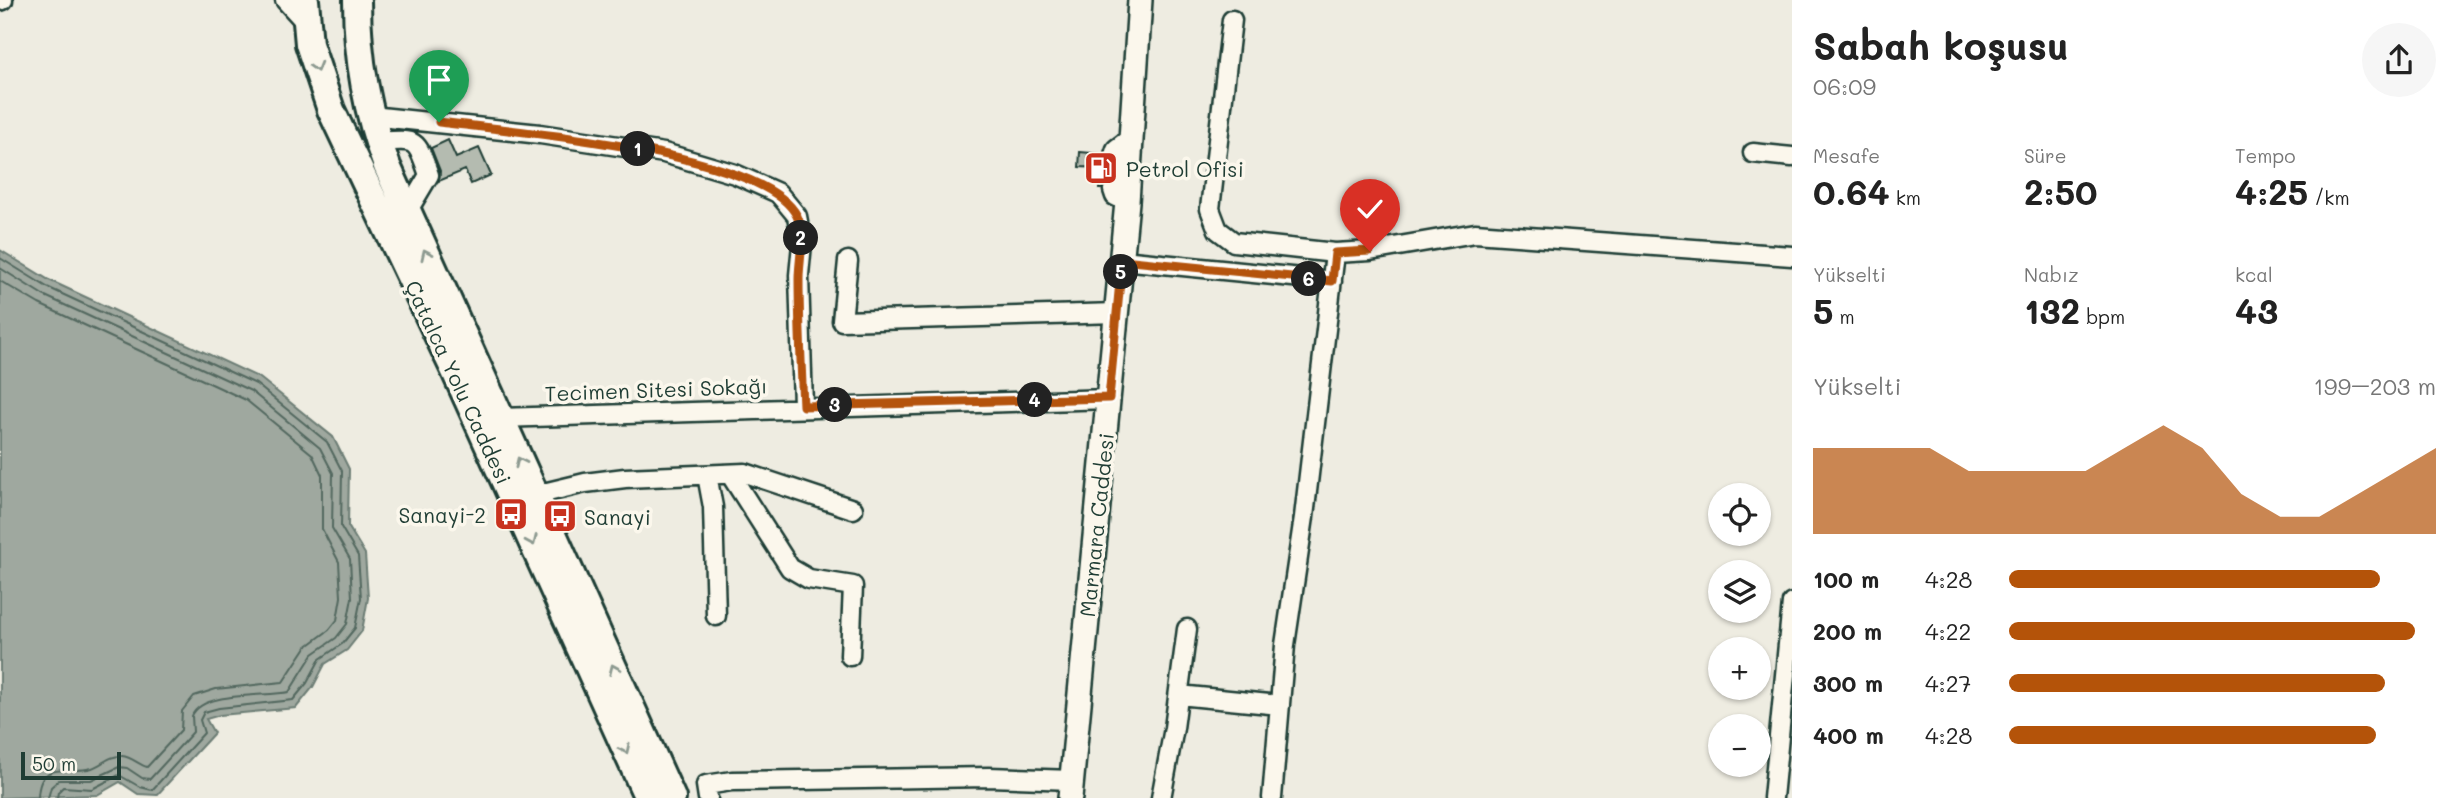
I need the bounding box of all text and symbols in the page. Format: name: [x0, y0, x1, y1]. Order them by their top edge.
text: Sabah koşusu: [1813, 20, 2069, 70]
button: share: [2362, 23, 2436, 97]
pin: [409, 50, 469, 122]
one-way arrow: [307, 61, 322, 73]
icon: arrive: [420, 61, 458, 99]
text: 06:09: [1813, 71, 1876, 101]
pin: 1: [620, 132, 656, 166]
text: 1: [633, 136, 642, 161]
text: Mesafe: [1813, 143, 1880, 168]
text: Süre: [2024, 143, 2066, 168]
text: Tempo: [2235, 143, 2295, 168]
fuel station icon: Petrol Ofisi: [1082, 149, 1120, 187]
place label: Petrol Ofisi: [1126, 155, 1244, 182]
text: 0.64: [1813, 168, 1890, 214]
text: 2:50: [2024, 168, 2098, 214]
text: 4:25: [2235, 168, 2308, 214]
pin: [1340, 179, 1400, 251]
text: km: [1890, 185, 1921, 210]
text: /km: [2308, 185, 2350, 210]
icon: check: [1351, 190, 1389, 228]
pin: 2: [784, 220, 818, 256]
text: 2: [795, 225, 806, 250]
one-way arrow: [420, 249, 434, 261]
pin: 5: [1104, 254, 1138, 290]
text: 5: [1115, 259, 1126, 284]
pin: 6: [1292, 262, 1326, 296]
text: Yükselti: [1813, 262, 1886, 287]
text: Nabız: [2024, 262, 2079, 287]
text: kcal: [2235, 262, 2273, 287]
text: 6: [1303, 266, 1314, 291]
street label: Çatalca Yolu Caddesi: [400, 276, 518, 488]
text: 5: [1813, 287, 1833, 333]
text: 132: [2024, 287, 2080, 333]
text: 43: [2235, 287, 2278, 333]
text: m: [1833, 304, 1855, 329]
text: bpm: [2080, 304, 2125, 329]
text: Yükselti: [1813, 371, 1901, 401]
text: 199–203 m: [2314, 371, 2436, 401]
street label: Tecimen Sitesi Sokağı: [544, 372, 768, 406]
pin: 4: [1018, 382, 1052, 418]
text: 4: [1028, 387, 1041, 412]
pin: 3: [818, 388, 852, 422]
text: 3: [829, 392, 840, 417]
street label: Marmara Caddesi: [1073, 432, 1119, 618]
one-way arrow: [514, 457, 528, 469]
map controls: [1708, 483, 1771, 777]
button: locate: [1708, 483, 1771, 546]
bus stop icon: Sanayi-2: [492, 495, 530, 533]
bus stop icon: Sanayi: [541, 497, 579, 535]
place label: Sanayi-2: [398, 501, 486, 528]
place label: Sanayi: [584, 503, 651, 530]
one-way arrow: [524, 534, 538, 546]
button: layers: [1708, 560, 1771, 623]
text: 100 m: [1813, 564, 1879, 594]
text: 4:28: [1925, 564, 1972, 594]
text: 200 m: [1813, 616, 1882, 646]
text: 4:22: [1925, 616, 1971, 646]
button: +: [1708, 637, 1771, 700]
one-way arrow: [608, 664, 622, 676]
text: 300 m: [1813, 668, 1883, 698]
text: 4:27: [1925, 668, 1971, 698]
button: −: [1708, 714, 1771, 777]
text: 400 m: [1813, 720, 1884, 750]
text: 4:28: [1925, 720, 1972, 750]
one-way arrow: [617, 742, 631, 754]
scale bar: [21, 749, 121, 781]
text: 50 m: [32, 751, 76, 776]

